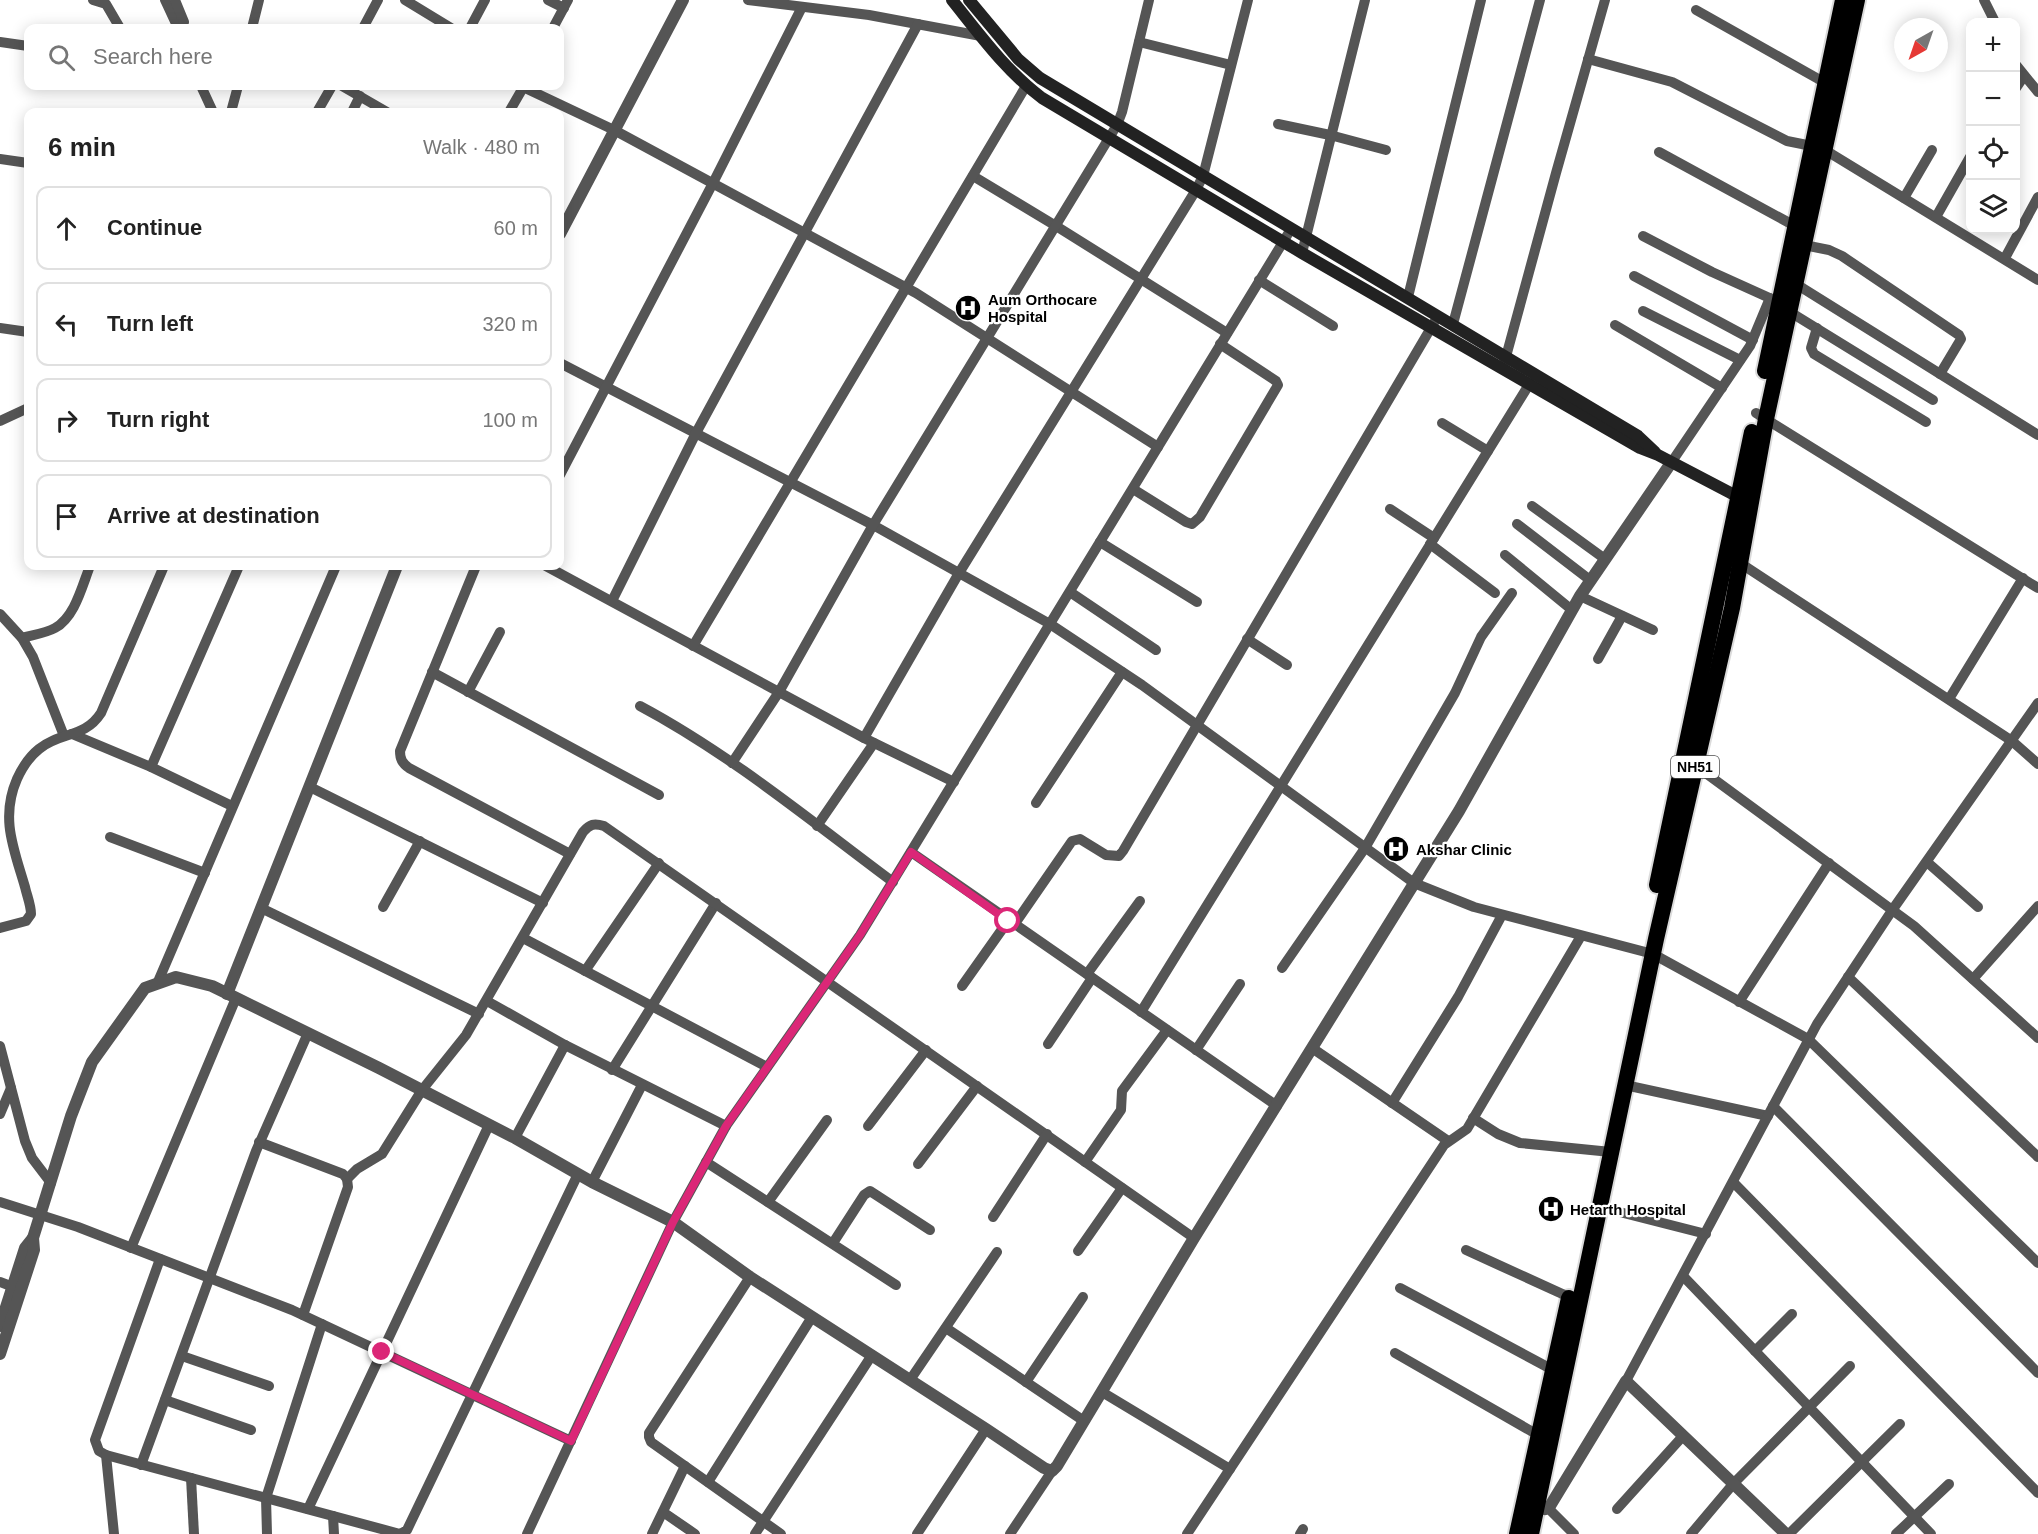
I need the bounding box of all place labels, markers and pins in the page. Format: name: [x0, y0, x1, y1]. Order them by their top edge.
place label: Aum Orthocare Hospital: [988, 291, 1097, 325]
hospital icon: Aum Orthocare Hospital: [953, 293, 983, 323]
hospital icon: Akshar Clinic: [1381, 834, 1411, 864]
place label: Akshar Clinic: [1416, 841, 1512, 858]
hospital icon: Hetarth Hospital: [1536, 1194, 1566, 1224]
place label: Hetarth Hospital: [1570, 1201, 1686, 1218]

